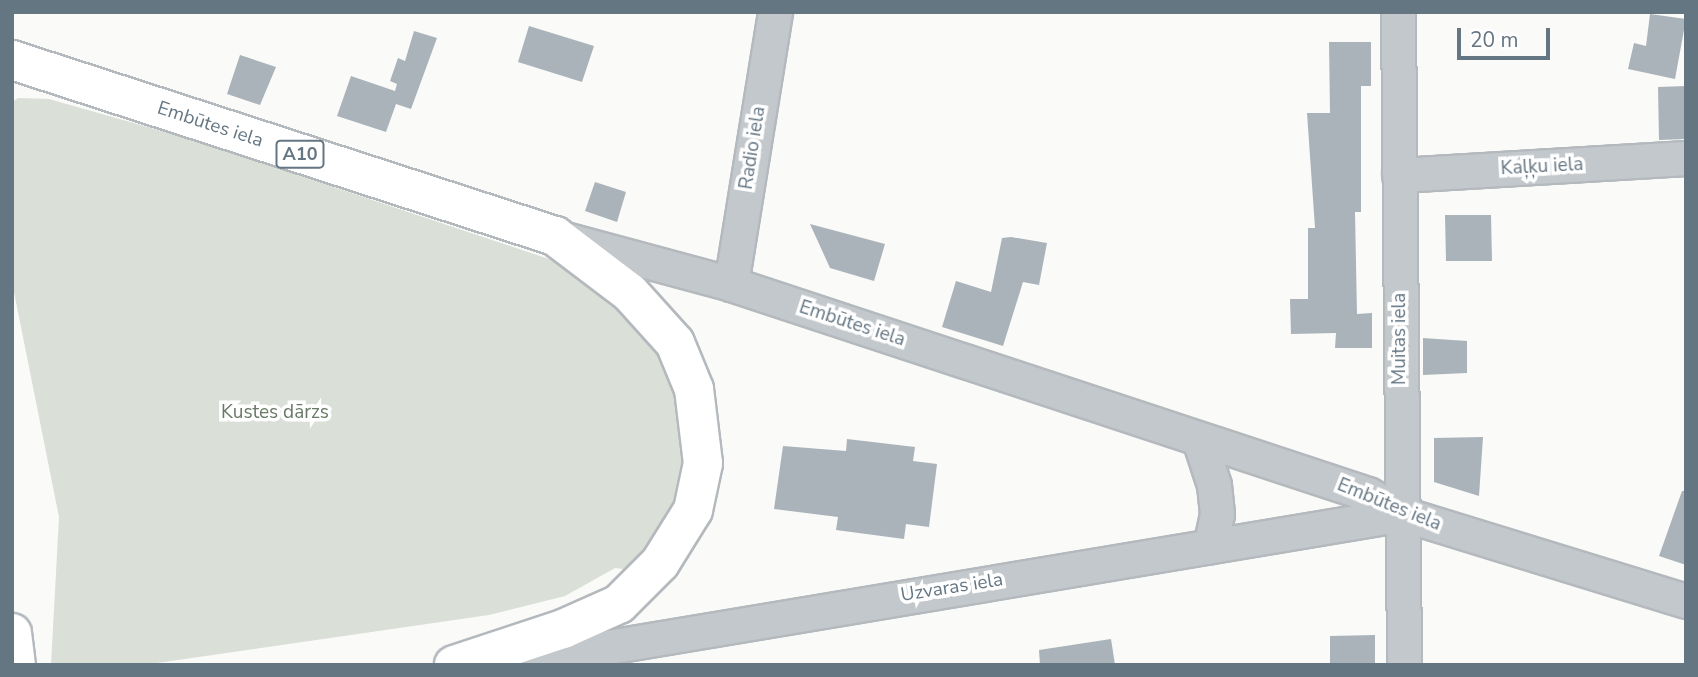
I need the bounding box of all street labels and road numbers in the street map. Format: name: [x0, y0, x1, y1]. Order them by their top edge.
street label: Embūtes iela: [154, 97, 266, 153]
street label: Radio iela: [735, 105, 771, 191]
road number: A10: [276, 140, 324, 168]
street label: Kaļķu iela: [1500, 153, 1584, 181]
street label: Muitas iela: [1389, 293, 1411, 385]
street label: Embūtes iela: [796, 296, 908, 352]
street label: Embūtes iela: [1334, 474, 1444, 536]
street label: Uzvaras iela: [899, 569, 1005, 607]

